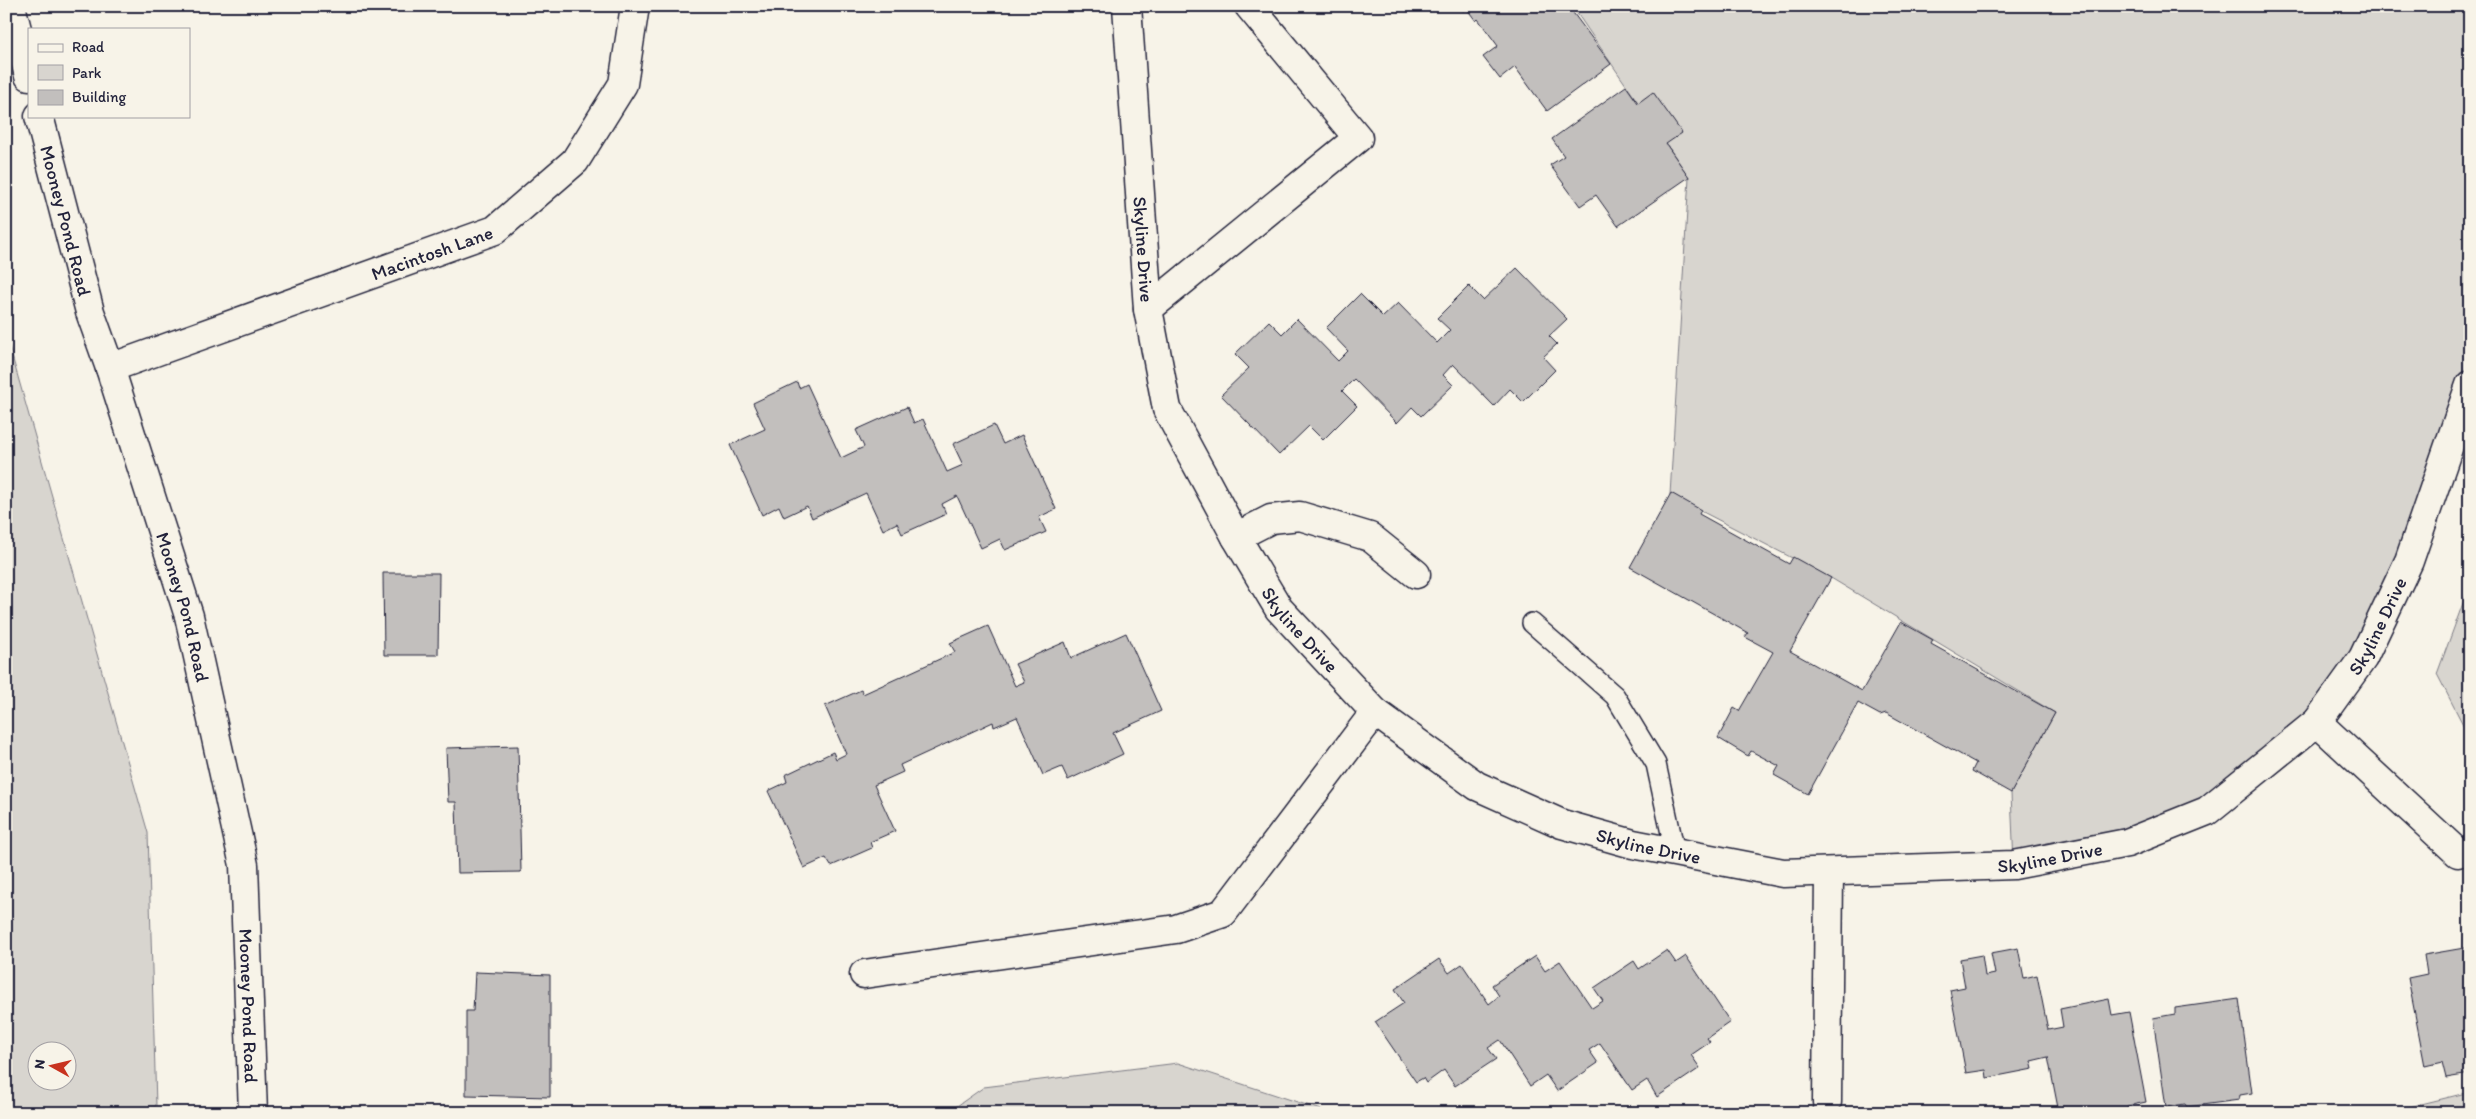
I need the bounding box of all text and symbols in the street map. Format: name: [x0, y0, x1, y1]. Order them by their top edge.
legend: [28, 28, 190, 118]
text: Road: [72, 38, 105, 56]
text: Park: [72, 64, 102, 82]
text: Building: [72, 88, 126, 106]
street label: Mooney Pond Road: [35, 143, 96, 298]
street label: Skyline Drive: [1128, 196, 1159, 303]
street label: Macintosh Lane: [368, 221, 496, 285]
street label: Mooney Pond Road: [151, 529, 214, 684]
street label: Skyline Drive: [2343, 574, 2412, 680]
street label: Skyline Drive: [1256, 583, 1343, 677]
street label: Skyline Drive: [1594, 823, 1702, 869]
street label: Skyline Drive: [1997, 837, 2104, 878]
street label: Mooney Pond Road: [234, 928, 263, 1083]
north arrow: [28, 1042, 78, 1092]
text: N: [31, 1058, 49, 1070]

